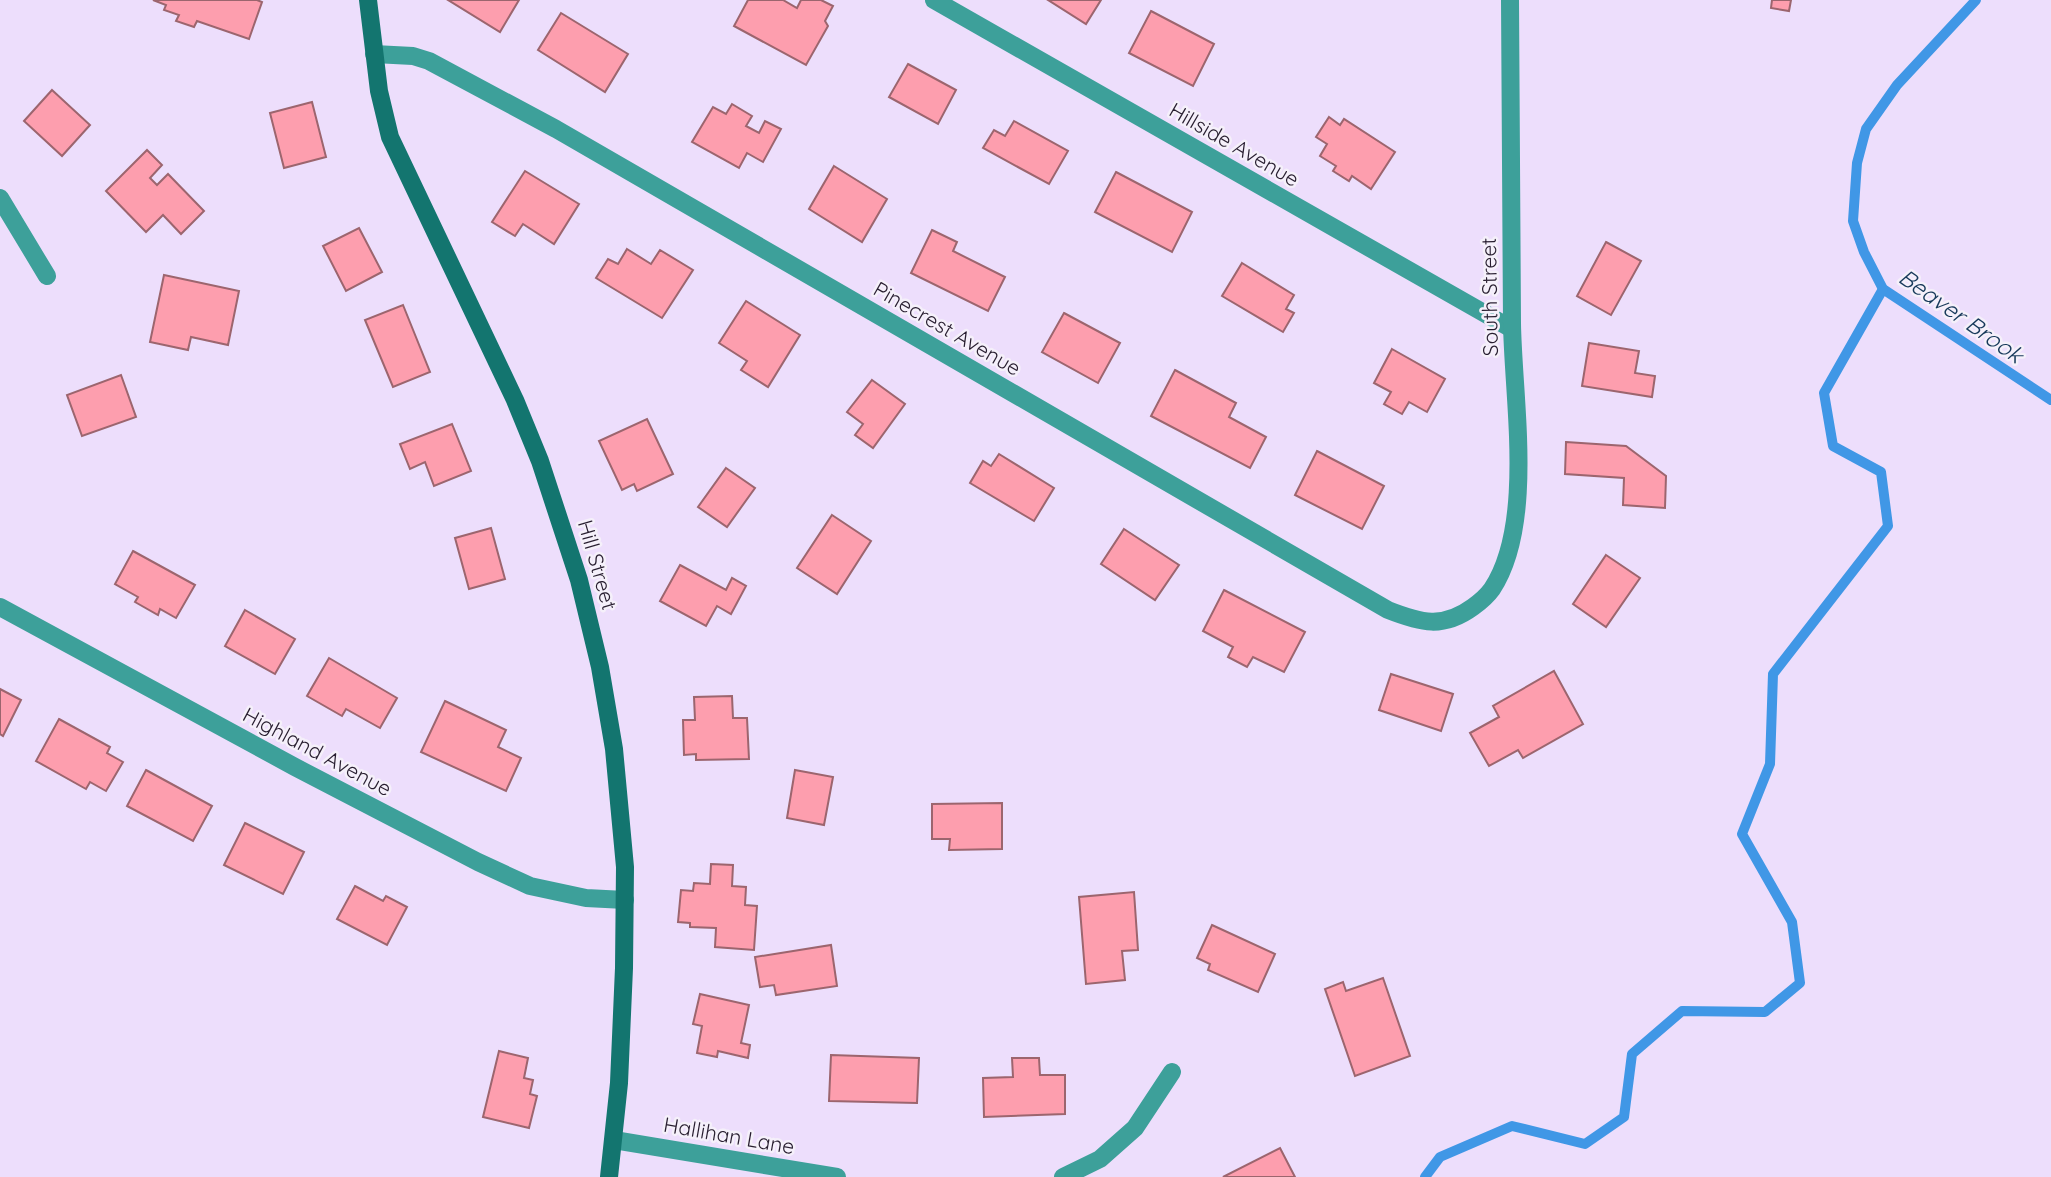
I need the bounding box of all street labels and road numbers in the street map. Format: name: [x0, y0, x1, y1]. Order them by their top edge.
street label: Hillside Avenue: [1165, 96, 1304, 192]
street label: South Street: [1475, 237, 1503, 357]
street label: Pinecrest Avenue: [869, 275, 1026, 381]
street label: Hill Street: [573, 517, 623, 613]
street label: Highland Avenue: [239, 701, 396, 801]
street label: Hallihan Lane: [662, 1111, 797, 1159]

